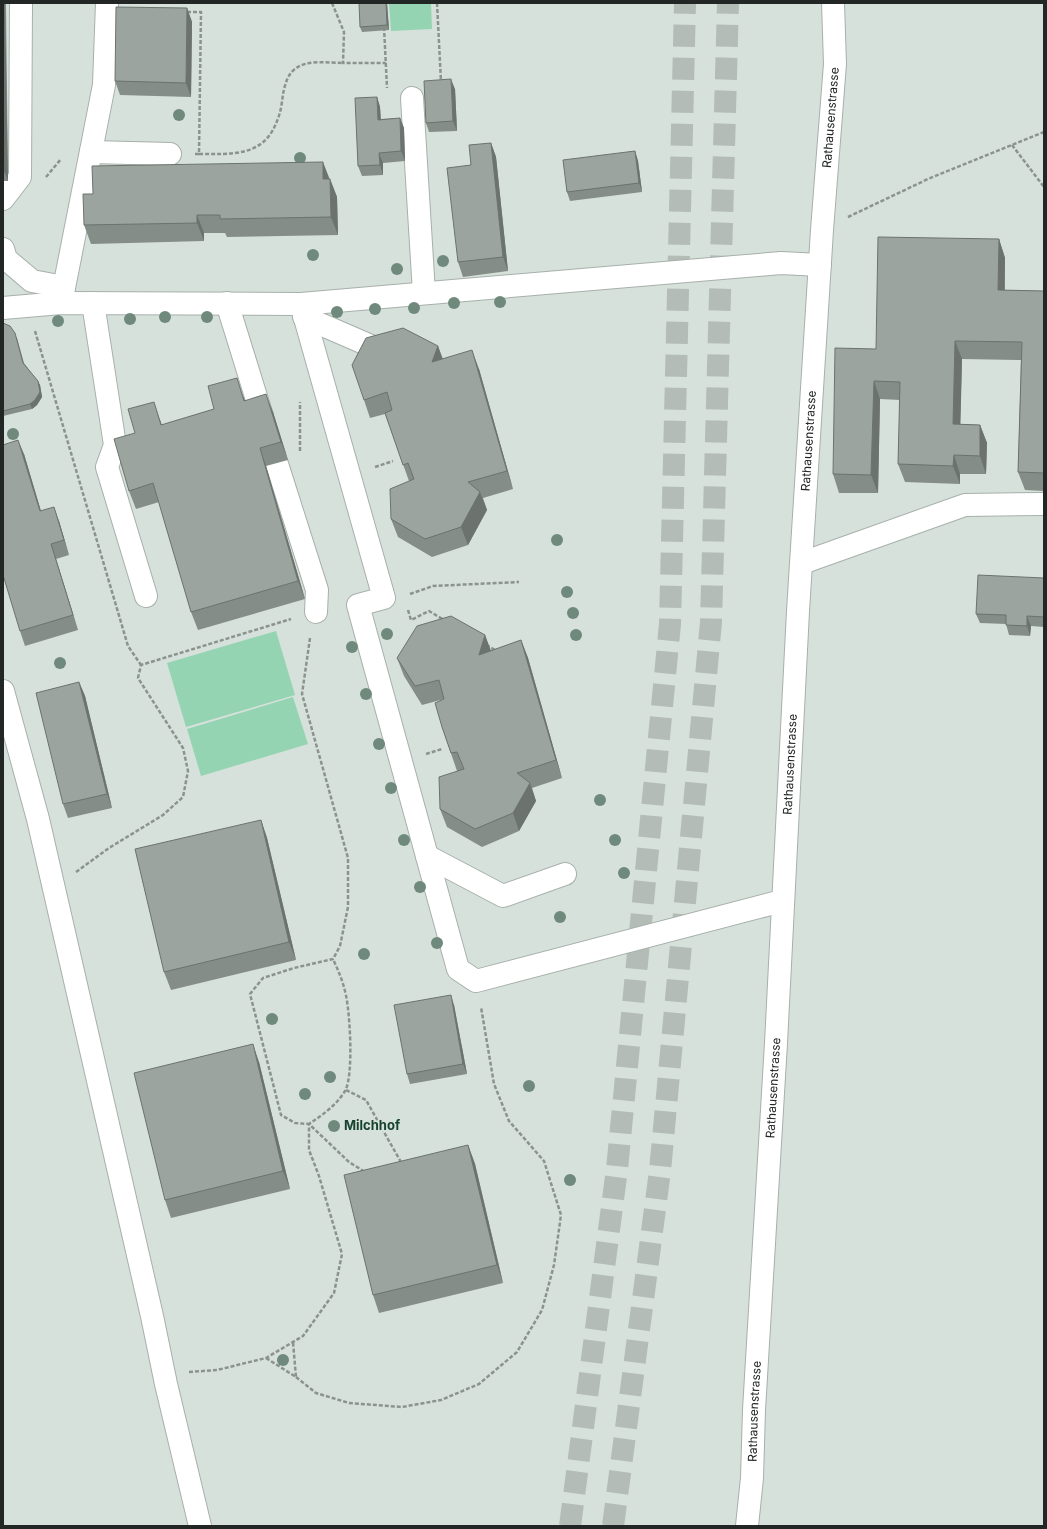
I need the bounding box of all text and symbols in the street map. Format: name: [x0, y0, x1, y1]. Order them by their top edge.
street label: Rathausenstrasse: [819, 67, 842, 169]
street label: Rathausenstrasse: [798, 390, 819, 492]
street label: Rathausenstrasse: [780, 713, 800, 815]
street label: Rathausenstrasse: [762, 1037, 783, 1139]
district label: Milchhof: [344, 1117, 401, 1133]
street label: Rathausenstrasse: [744, 1360, 764, 1462]

